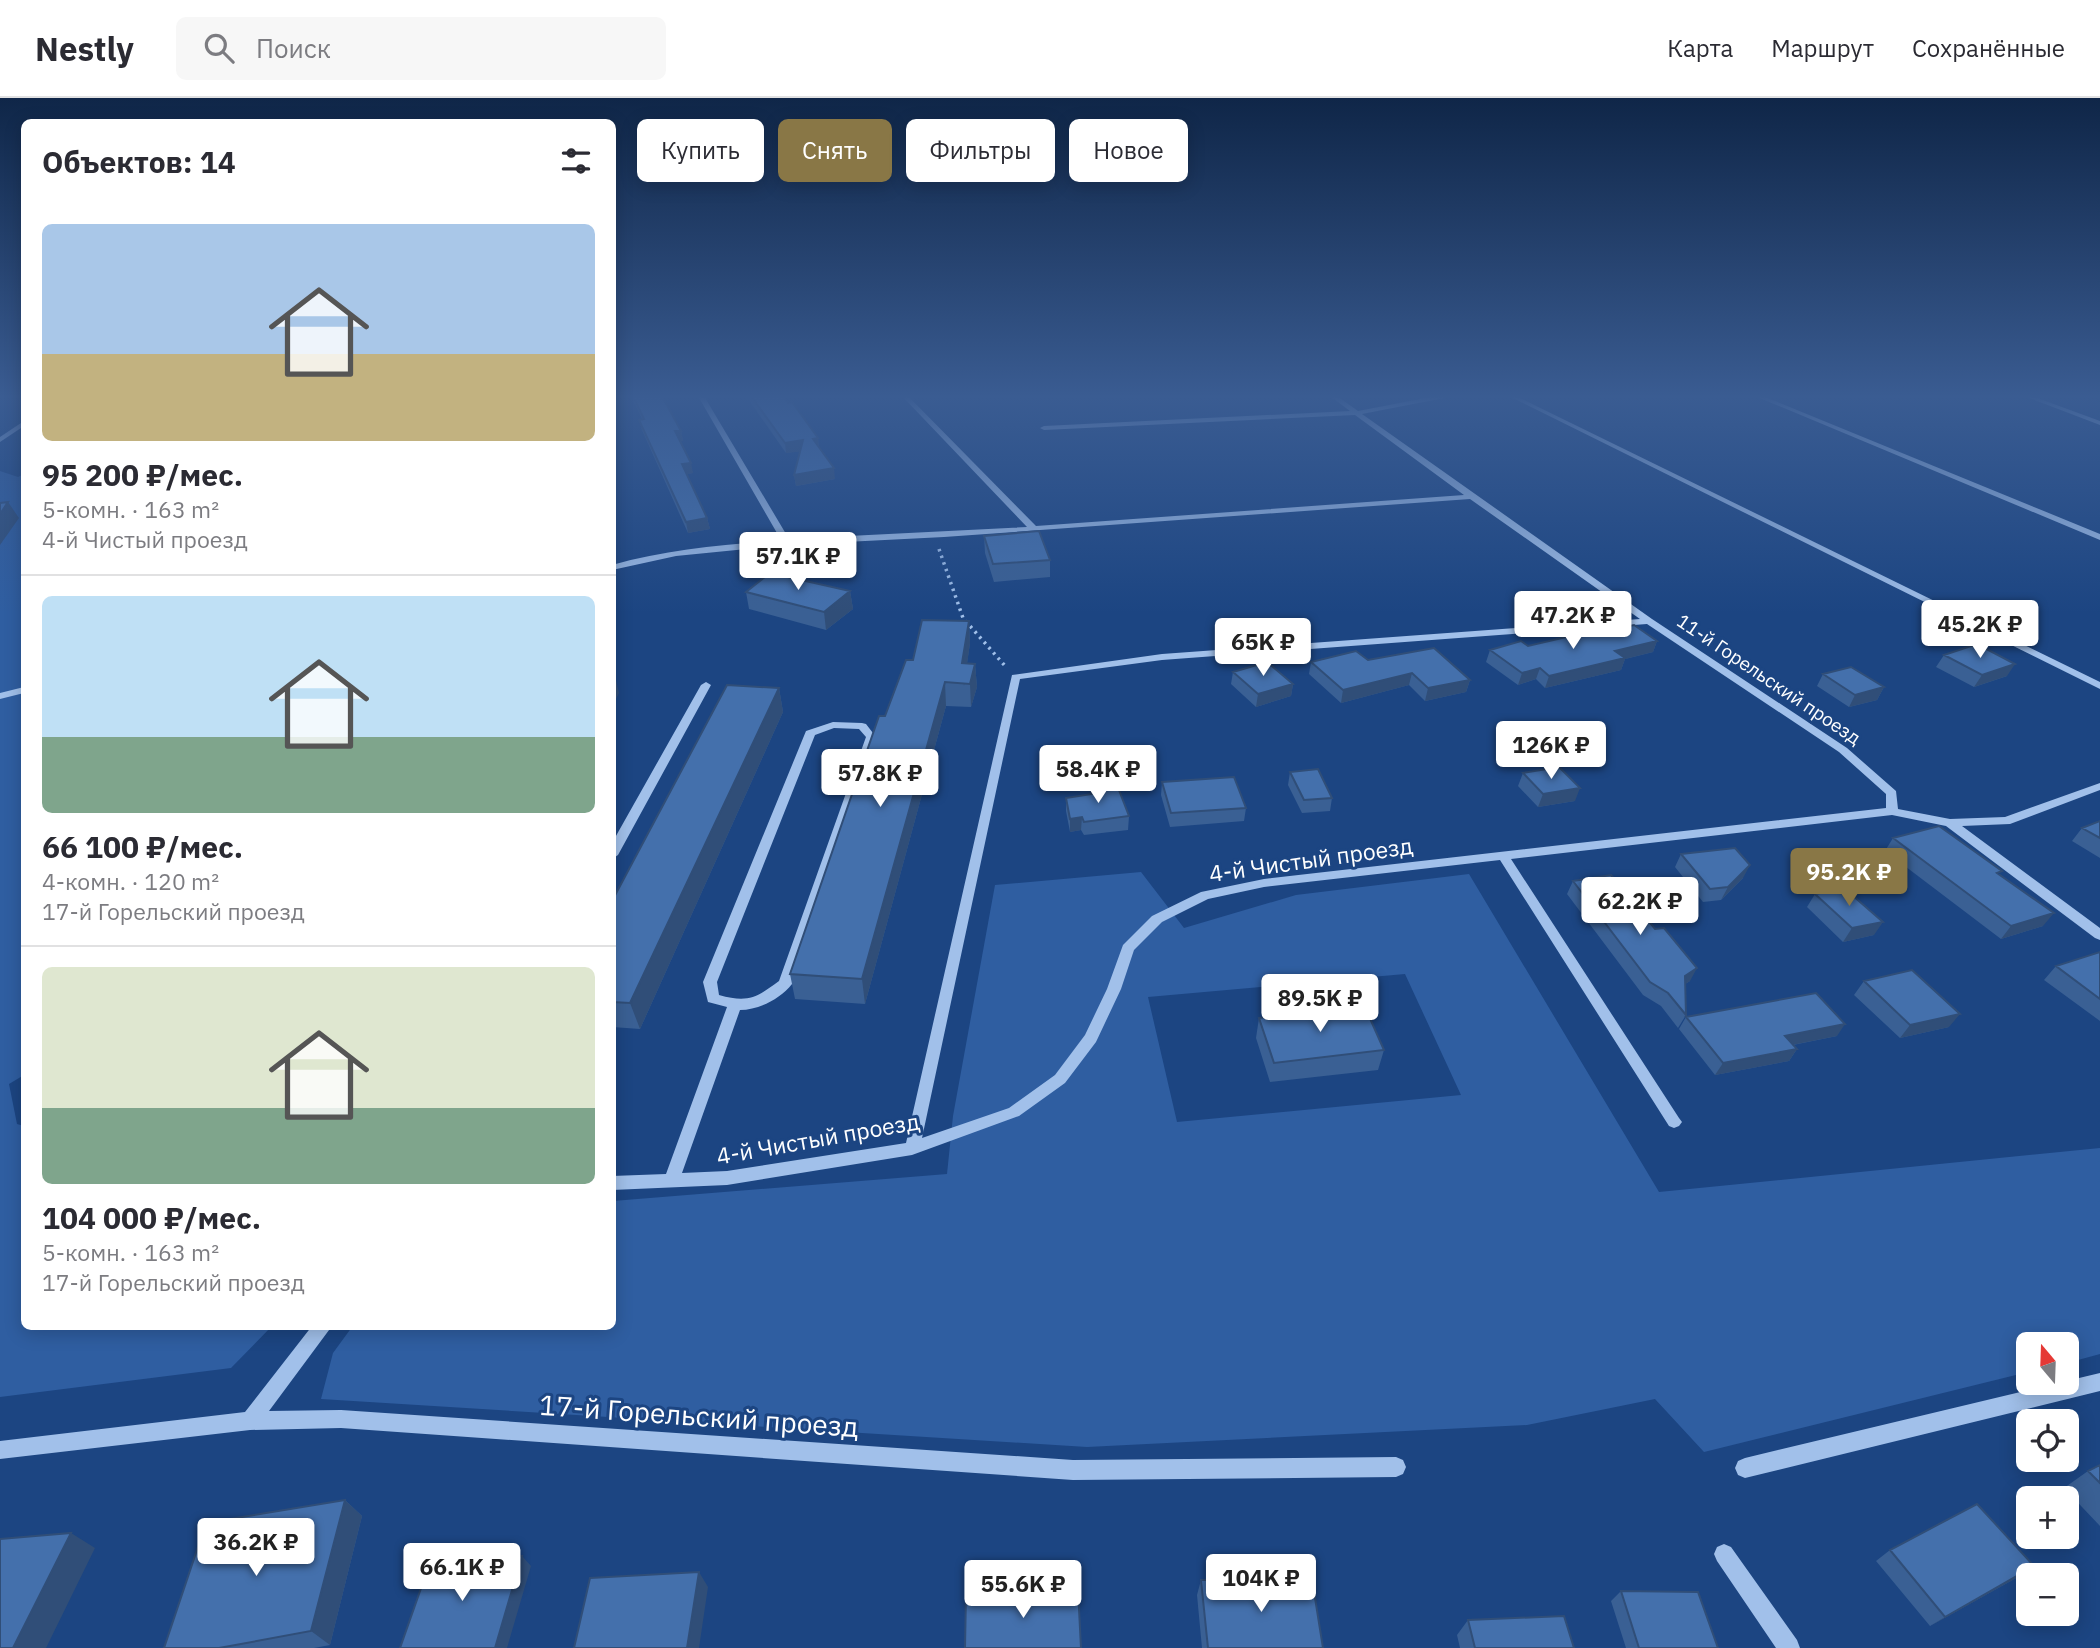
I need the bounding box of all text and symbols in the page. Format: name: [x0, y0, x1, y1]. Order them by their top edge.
search box: [176, 17, 666, 80]
text: Nestly: [35, 27, 134, 70]
icon: search: [200, 29, 238, 67]
text: Поиск: [256, 31, 331, 65]
text: Карта: [1667, 32, 1733, 64]
text: Маршрут: [1771, 32, 1874, 64]
text: Сохранённые: [1912, 32, 2065, 64]
chip: Купить: [637, 119, 764, 182]
chip: Снять: [778, 119, 892, 182]
chip: Фильтры: [906, 119, 1055, 182]
chip: Новое: [1069, 119, 1188, 182]
text: Объектов: 14: [42, 142, 236, 181]
icon: filters: [557, 142, 595, 180]
icon: home: [256, 269, 382, 395]
text: 95 200 ₽/мес.: [42, 455, 243, 494]
text: 5-комн. · 163 m²: [42, 494, 219, 524]
text: 4-й Чистый проезд: [42, 524, 248, 554]
pin: 57.1K ₽: [733, 532, 863, 592]
text: 57.1K ₽: [755, 540, 841, 570]
pin: 47.2K ₽: [1508, 592, 1638, 651]
text: 47.2K ₽: [1530, 599, 1616, 629]
pin: 45.2K ₽: [1915, 601, 2045, 660]
street label: 11-й Горельский проезд: [1672, 608, 1866, 750]
text: 45.2K ₽: [1937, 608, 2023, 638]
pin: 65K ₽: [1214, 618, 1312, 678]
text: 65K ₽: [1231, 626, 1295, 656]
icon: home: [256, 641, 382, 767]
pin: 126K ₽: [1494, 722, 1608, 781]
text: 126K ₽: [1512, 729, 1590, 759]
pin: 58.4K ₽: [1033, 746, 1163, 805]
pin: 57.8K ₽: [815, 750, 945, 809]
text: 58.4K ₽: [1055, 753, 1141, 783]
text: 57.8K ₽: [837, 757, 923, 787]
text: 66 100 ₽/мес.: [42, 827, 243, 866]
street label: 4-й Чистый проезд: [1207, 830, 1415, 888]
pin: 95.2K ₽: [1784, 848, 1914, 908]
text: 95.2K ₽: [1806, 856, 1892, 886]
text: 4-комн. · 120 m²: [42, 866, 219, 896]
pin: 62.2K ₽: [1575, 878, 1705, 937]
text: 62.2K ₽: [1597, 885, 1683, 915]
text: 17-й Горельский проезд: [42, 896, 305, 926]
pin: 89.5K ₽: [1255, 974, 1385, 1034]
text: 89.5K ₽: [1277, 982, 1363, 1012]
icon: home: [256, 1012, 382, 1138]
street label: 4-й Чистый проезд: [714, 1105, 922, 1171]
text: 104 000 ₽/мес.: [42, 1198, 261, 1237]
text: 5-комн. · 163 m²: [42, 1237, 219, 1267]
text: 17-й Горельский проезд: [42, 1267, 305, 1297]
north arrow: [2016, 1332, 2079, 1395]
map controls: [2016, 1332, 2079, 1626]
street label: 17-й Горельский проезд: [538, 1386, 860, 1445]
button: locate: [2016, 1409, 2079, 1472]
button: +: [2016, 1486, 2079, 1549]
pin: 36.2K ₽: [191, 1518, 321, 1578]
text: 36.2K ₽: [213, 1526, 299, 1556]
pin: 66.1K ₽: [397, 1544, 527, 1603]
text: 66.1K ₽: [419, 1551, 505, 1581]
pin: 104K ₽: [1204, 1554, 1318, 1614]
pin: 55.6K ₽: [958, 1560, 1088, 1620]
text: 104K ₽: [1222, 1562, 1300, 1592]
button: −: [2016, 1563, 2079, 1626]
text: 55.6K ₽: [980, 1568, 1066, 1598]

